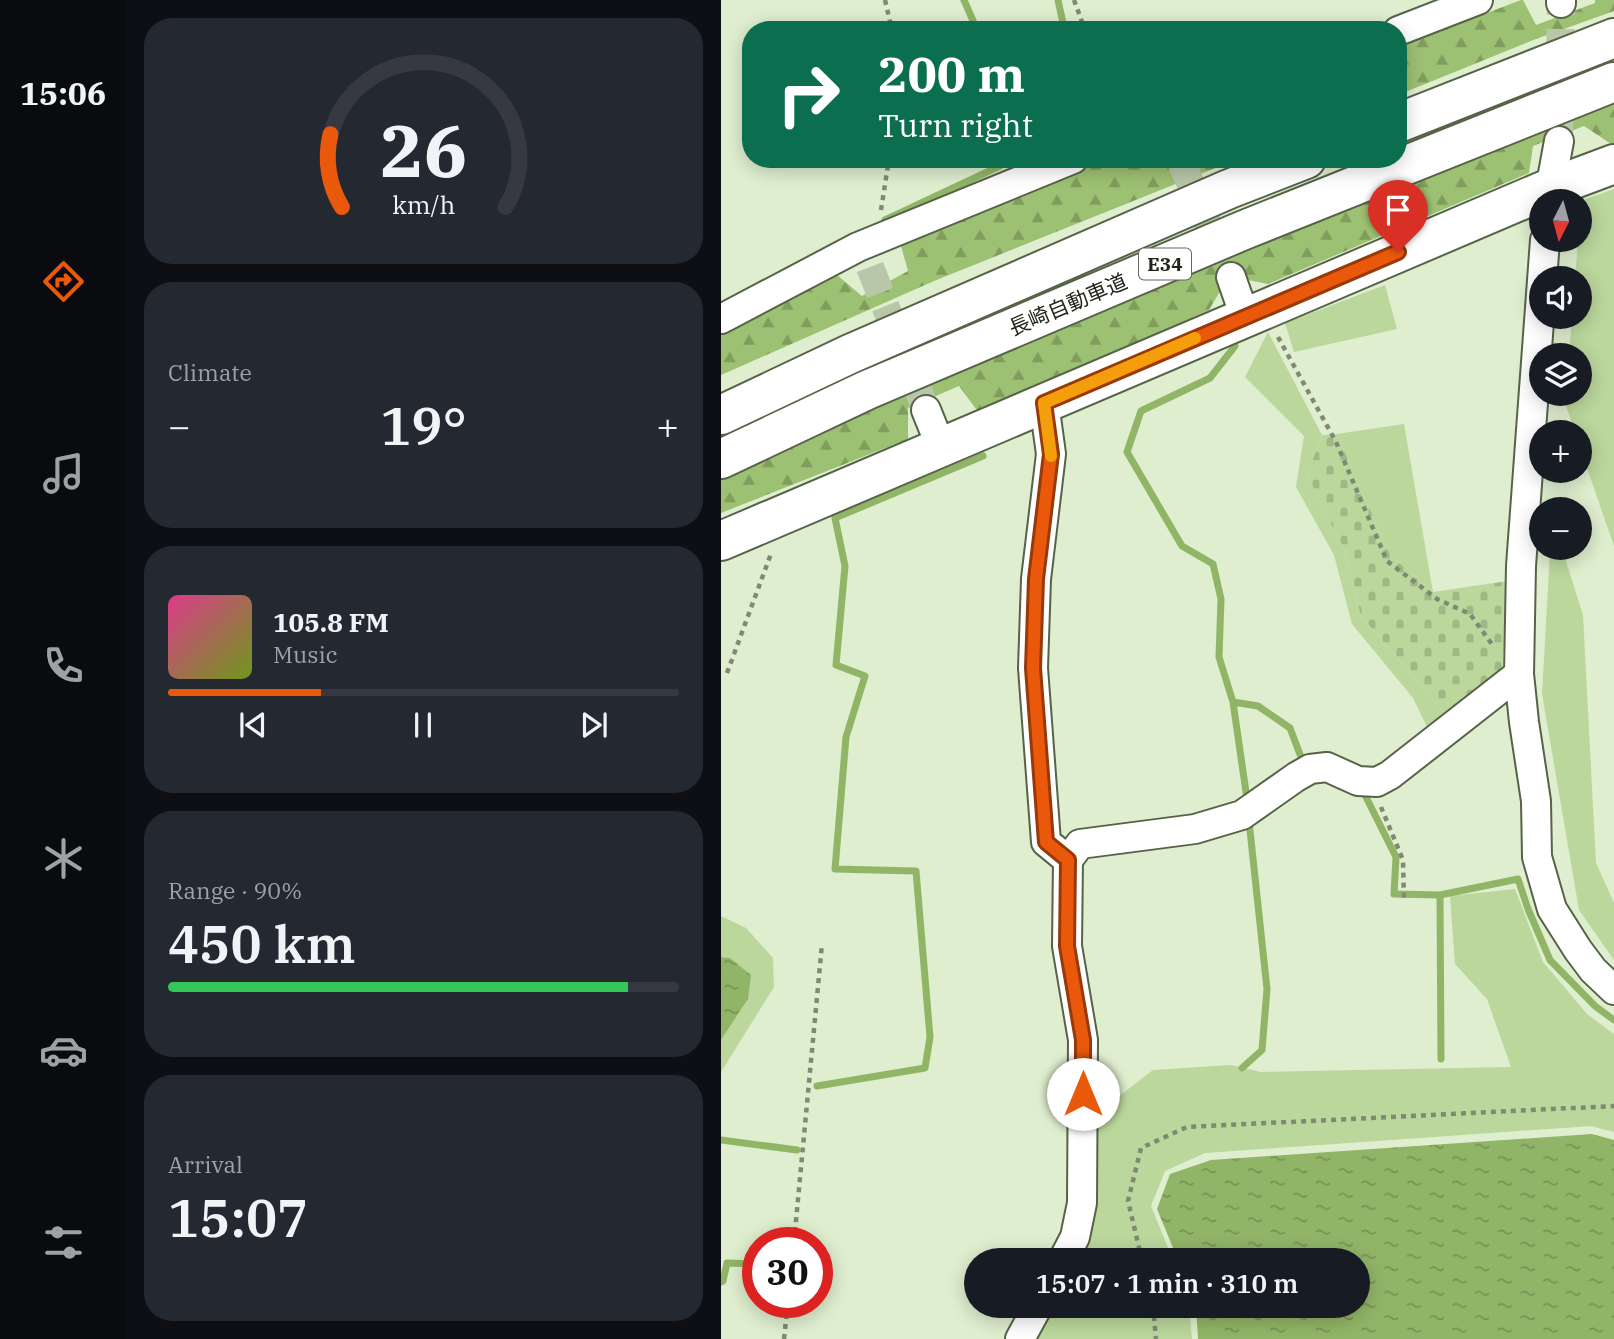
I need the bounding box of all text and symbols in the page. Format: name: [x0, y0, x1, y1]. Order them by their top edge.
text: 200 m: [878, 42, 1025, 105]
icon: right: [763, 49, 854, 140]
text: 15:06: [20, 72, 106, 114]
text: 26: [380, 102, 467, 197]
text: Turn right: [878, 104, 1033, 146]
pin: [1368, 180, 1428, 252]
text: km/h: [392, 188, 455, 221]
north arrow: [1529, 189, 1593, 252]
map controls: [1529, 189, 1592, 560]
icon: arrive: [1379, 191, 1417, 229]
road number: E34: [1139, 248, 1191, 280]
icon: directions: [39, 257, 88, 306]
button: sound: [1529, 266, 1592, 329]
street label: 長崎自動車道: [1004, 267, 1131, 342]
button: layers: [1529, 343, 1592, 406]
text: Climate: [168, 357, 252, 387]
text: 19°: [380, 392, 467, 459]
text: −: [168, 401, 191, 450]
text: +: [656, 401, 679, 450]
button: +: [1529, 420, 1592, 483]
icon: music: [39, 449, 88, 498]
button: −: [1529, 497, 1592, 560]
text: 105.8 FM: [273, 605, 389, 639]
text: Music: [273, 639, 338, 669]
icon: phone: [39, 641, 88, 690]
icon: previous: [234, 706, 272, 744]
icon: pause: [404, 706, 442, 744]
icon: next: [575, 706, 613, 744]
icon: climate: [39, 834, 88, 883]
text: Range · 90%: [168, 875, 302, 905]
text: 450 km: [168, 910, 356, 977]
icon: car: [39, 1026, 88, 1075]
position arrow: [1046, 1057, 1120, 1131]
text: Arrival: [168, 1149, 243, 1179]
text: 15:07: [168, 1184, 308, 1251]
icon: filters: [39, 1218, 88, 1267]
speed limit sign: 30: [742, 1227, 833, 1318]
text: 15:07 · 1 min · 310 m: [1036, 1266, 1298, 1300]

